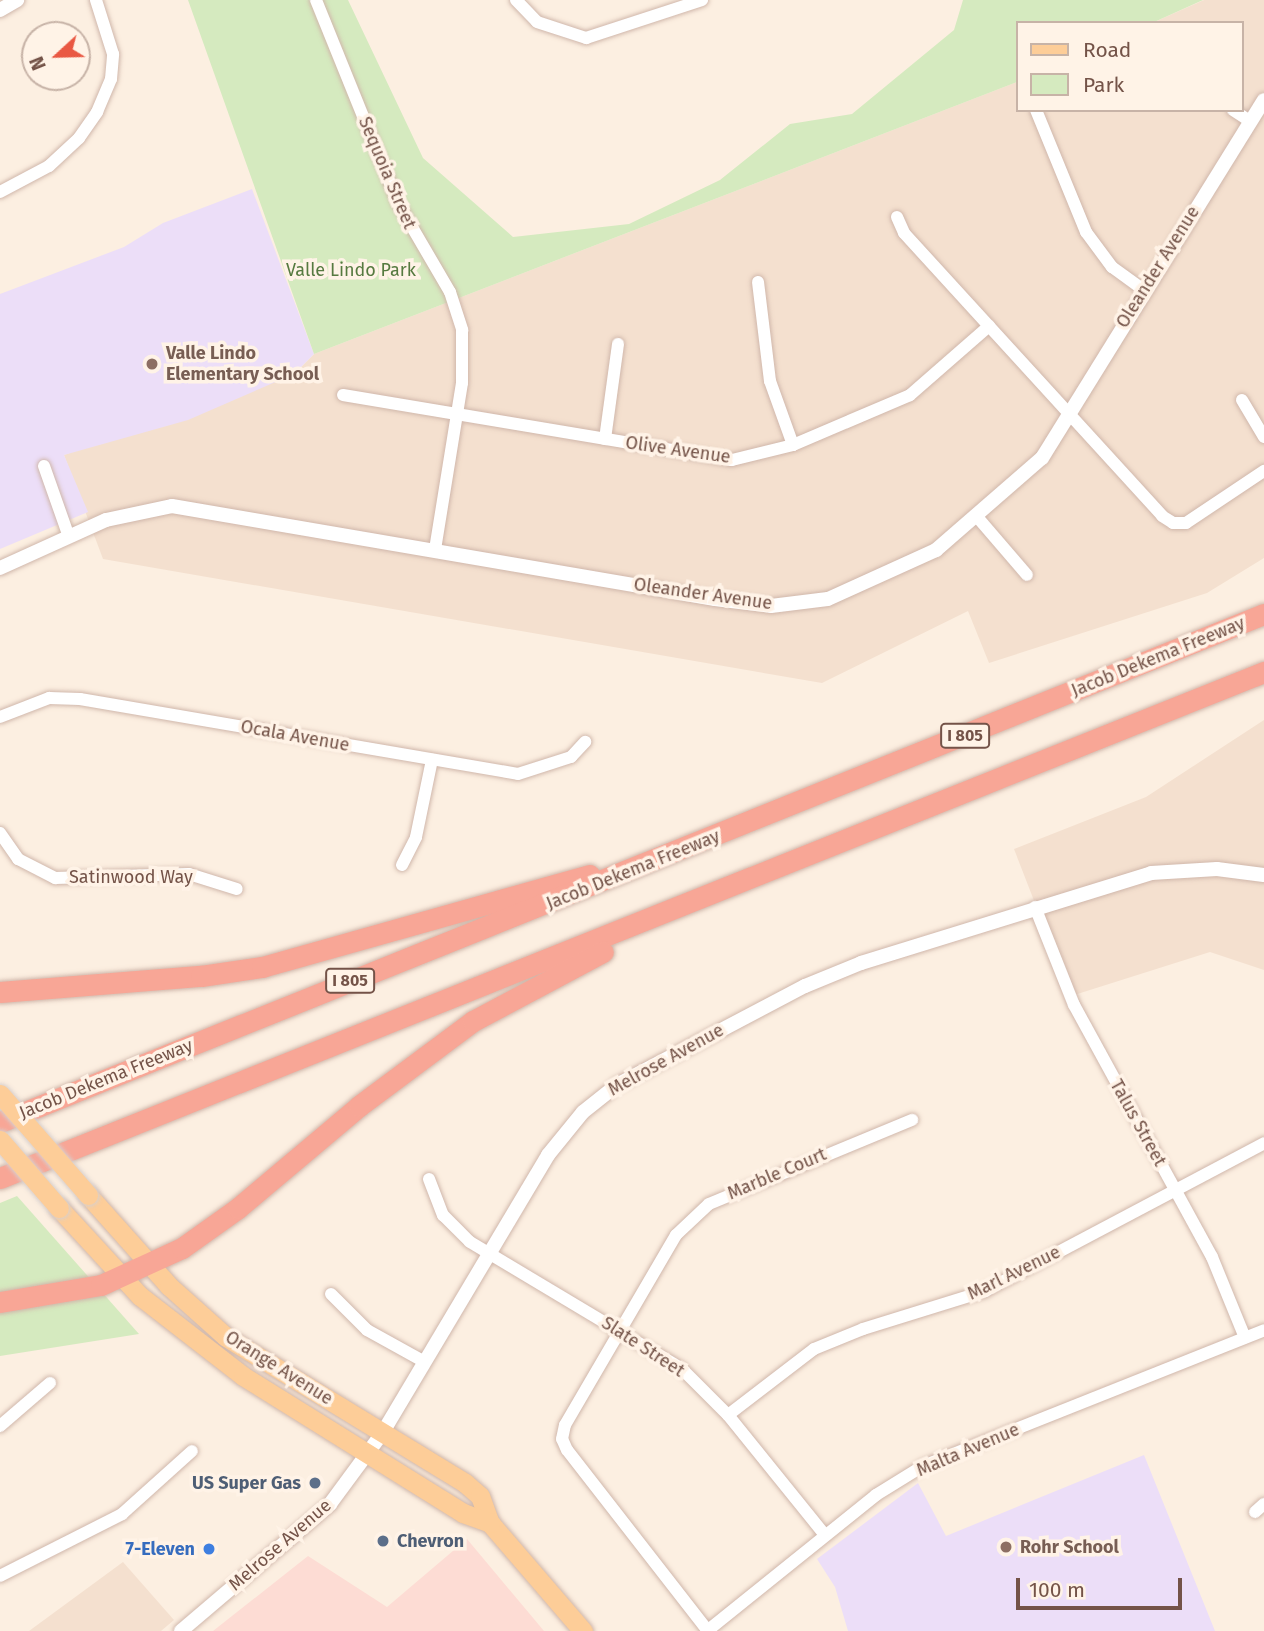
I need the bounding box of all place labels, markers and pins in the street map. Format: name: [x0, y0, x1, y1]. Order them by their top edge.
place label: Valle Lindo Elementary School: [166, 343, 319, 386]
marker: Valle Lindo Elementary School: [144, 356, 160, 372]
place label: US Super Gas: [192, 1472, 301, 1494]
marker: US Super Gas: [307, 1475, 323, 1491]
place label: Chevron: [397, 1530, 464, 1552]
marker: Chevron: [375, 1533, 391, 1549]
place label: Rohr School: [1020, 1536, 1119, 1558]
place label: 7-Eleven: [125, 1538, 195, 1560]
marker: Rohr School: [998, 1539, 1014, 1555]
marker: 7-Eleven: [201, 1541, 217, 1557]

